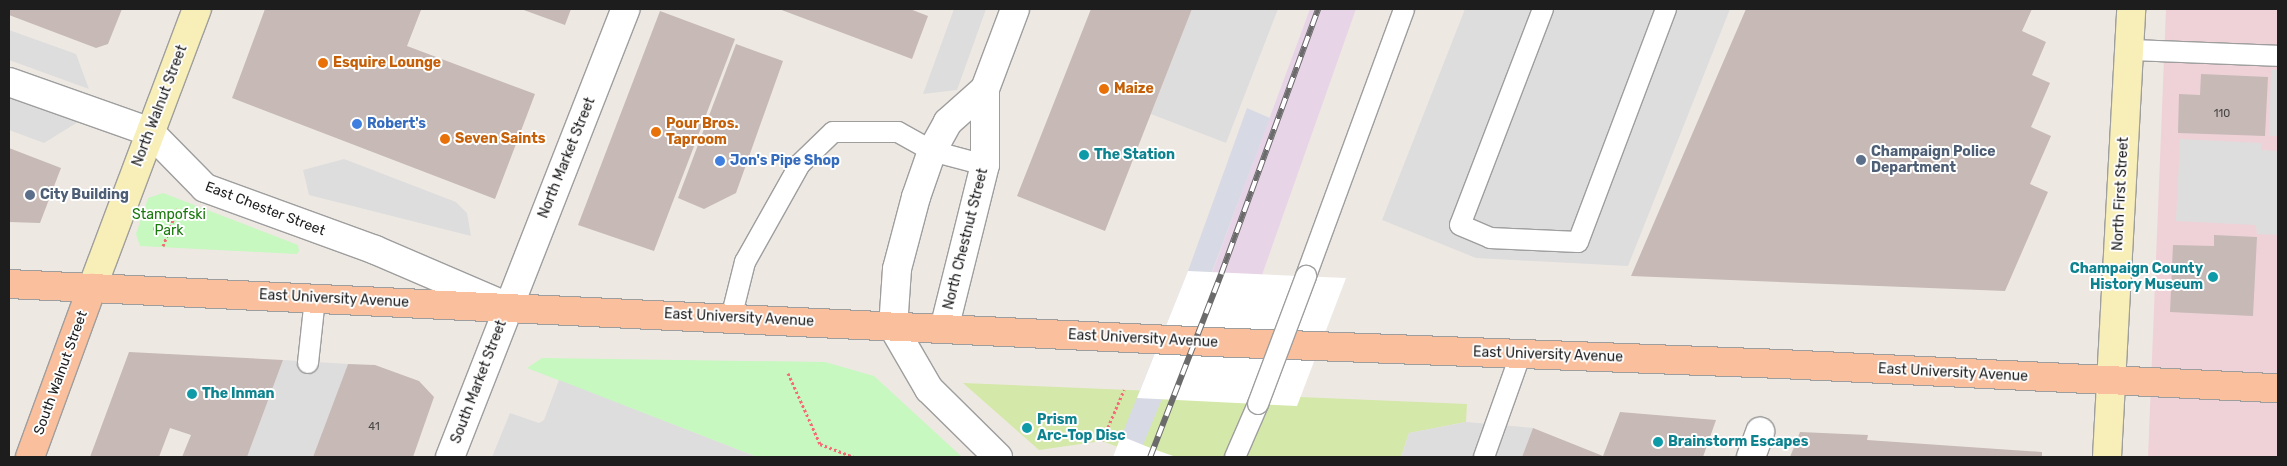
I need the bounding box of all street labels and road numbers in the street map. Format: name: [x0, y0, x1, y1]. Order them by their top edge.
street label: North Walnut Street: [129, 43, 191, 169]
street label: North Market Street: [535, 95, 599, 221]
street label: North First Street: [2110, 137, 2132, 251]
street label: North Chestnut Street: [940, 167, 992, 311]
street label: East Chester Street: [202, 178, 328, 240]
street label: East University Avenue: [258, 287, 410, 311]
street label: East University Avenue: [663, 306, 815, 330]
street label: South Walnut Street: [31, 309, 91, 437]
street label: South Market Street: [448, 318, 510, 446]
street label: East University Avenue: [1067, 327, 1219, 351]
street label: East University Avenue: [1472, 344, 1624, 366]
street label: East University Avenue: [1877, 361, 2029, 385]

